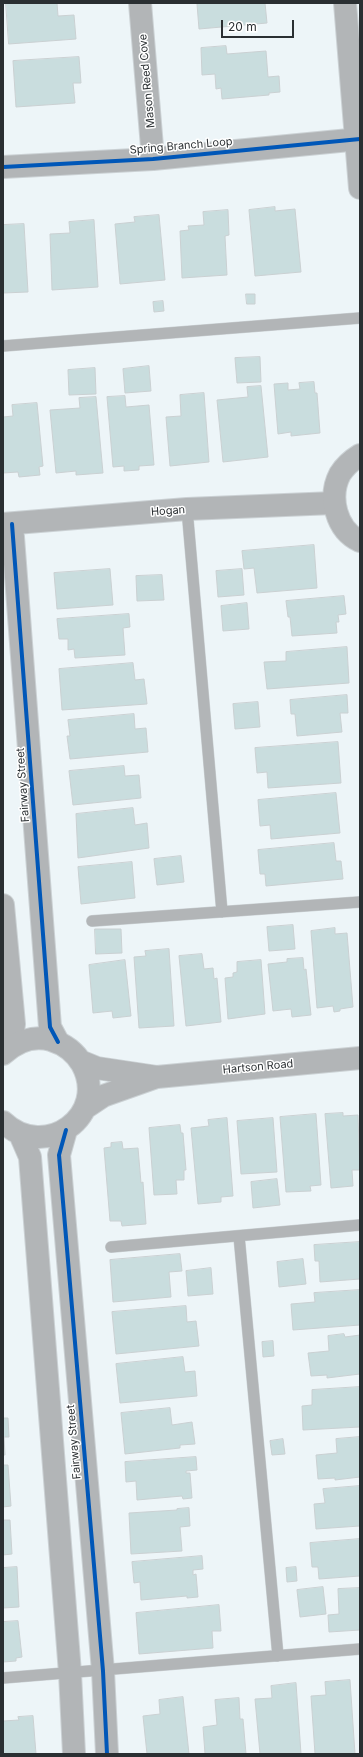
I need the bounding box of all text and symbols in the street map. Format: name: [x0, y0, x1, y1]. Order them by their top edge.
scale bar: [223, 12, 296, 38]
text: 20 m: [228, 19, 257, 34]
street label: Mason Reed Cove: [136, 33, 158, 129]
street label: Spring Branch Loop: [129, 135, 233, 157]
street label: Hogan: [150, 503, 186, 519]
street label: Fairway Street: [14, 747, 32, 823]
street label: Hartson Road: [222, 1057, 294, 1077]
street label: Fairway Street: [64, 1404, 84, 1480]

